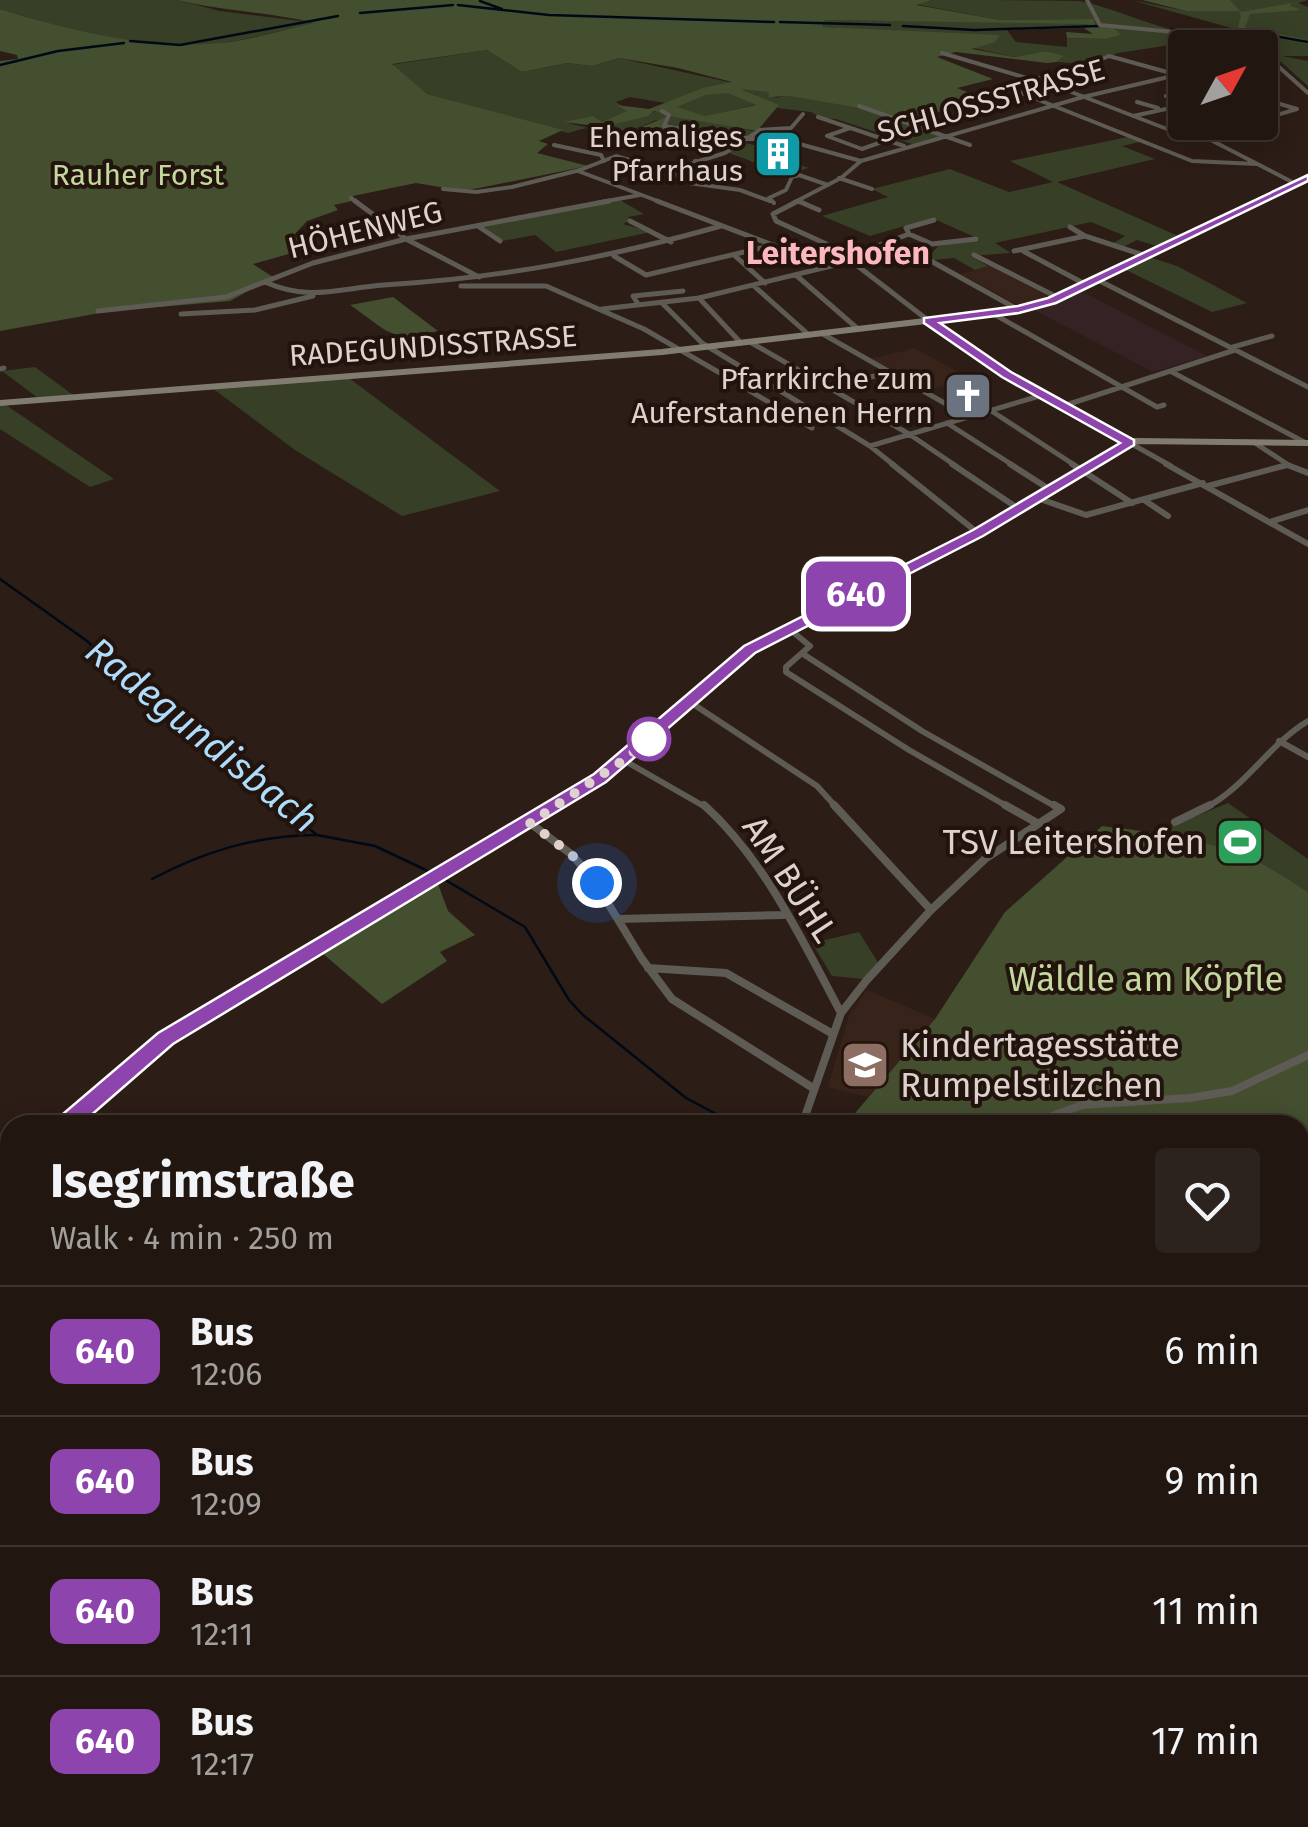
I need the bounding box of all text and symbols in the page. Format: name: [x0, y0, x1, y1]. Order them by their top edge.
north arrow: [1168, 30, 1278, 140]
map controls: [1168, 30, 1278, 140]
street label: SCHLOSSSTRASSE: [873, 51, 1109, 151]
place label: Ehemaliges Pfarrhaus: [589, 119, 743, 189]
building icon: Ehemaliges Pfarrhaus: [752, 128, 804, 180]
park label: Rauher Forst: [52, 157, 224, 193]
street label: HÖHENWEG: [284, 193, 446, 267]
district label: Leitershofen: [746, 234, 930, 272]
street label: RADEGUNDISSTRASSE: [288, 318, 578, 374]
place label: Pfarrkirche zum Auferstandenen Herrn: [631, 361, 933, 431]
church icon: Pfarrkirche zum Auferstandenen Herrn: [942, 370, 994, 422]
line badge: 640: [798, 562, 914, 626]
text: 640: [826, 573, 886, 615]
water label: Radegundisbach: [77, 627, 327, 843]
unlabelled marker: [628, 718, 670, 760]
street label: AM BÜHL: [734, 808, 846, 950]
sports icon: TSV Leitershofen: [1214, 816, 1266, 868]
place label: TSV Leitershofen: [943, 821, 1205, 863]
your location: [572, 858, 622, 908]
park label: Wäldle am Köpfle: [1008, 958, 1284, 1000]
place label: Kindertagesstätte Rumpelstilzchen: [900, 1024, 1180, 1106]
school or university icon: Kindertagesstätte Rumpelstilzchen: [839, 1039, 891, 1091]
button: heart: [1155, 1148, 1260, 1253]
text: Isegrimstraße: [50, 1152, 355, 1210]
text: Walk · 4 min · 250 m: [50, 1219, 334, 1257]
text: Bus: [190, 1309, 254, 1355]
text: 6 min: [1164, 1328, 1260, 1374]
text: 640: [75, 1330, 135, 1372]
text: 12:06: [190, 1355, 262, 1393]
text: Bus: [190, 1439, 254, 1485]
text: 9 min: [1164, 1458, 1260, 1504]
text: 640: [75, 1460, 135, 1502]
text: 12:09: [190, 1485, 262, 1523]
text: Bus: [190, 1569, 254, 1615]
text: 11 min: [1152, 1588, 1260, 1634]
text: 640: [75, 1590, 135, 1632]
text: 12:11: [190, 1615, 253, 1653]
text: Bus: [190, 1699, 254, 1745]
text: 17 min: [1151, 1718, 1260, 1764]
text: 640: [75, 1720, 135, 1762]
text: 12:17: [190, 1745, 254, 1783]

